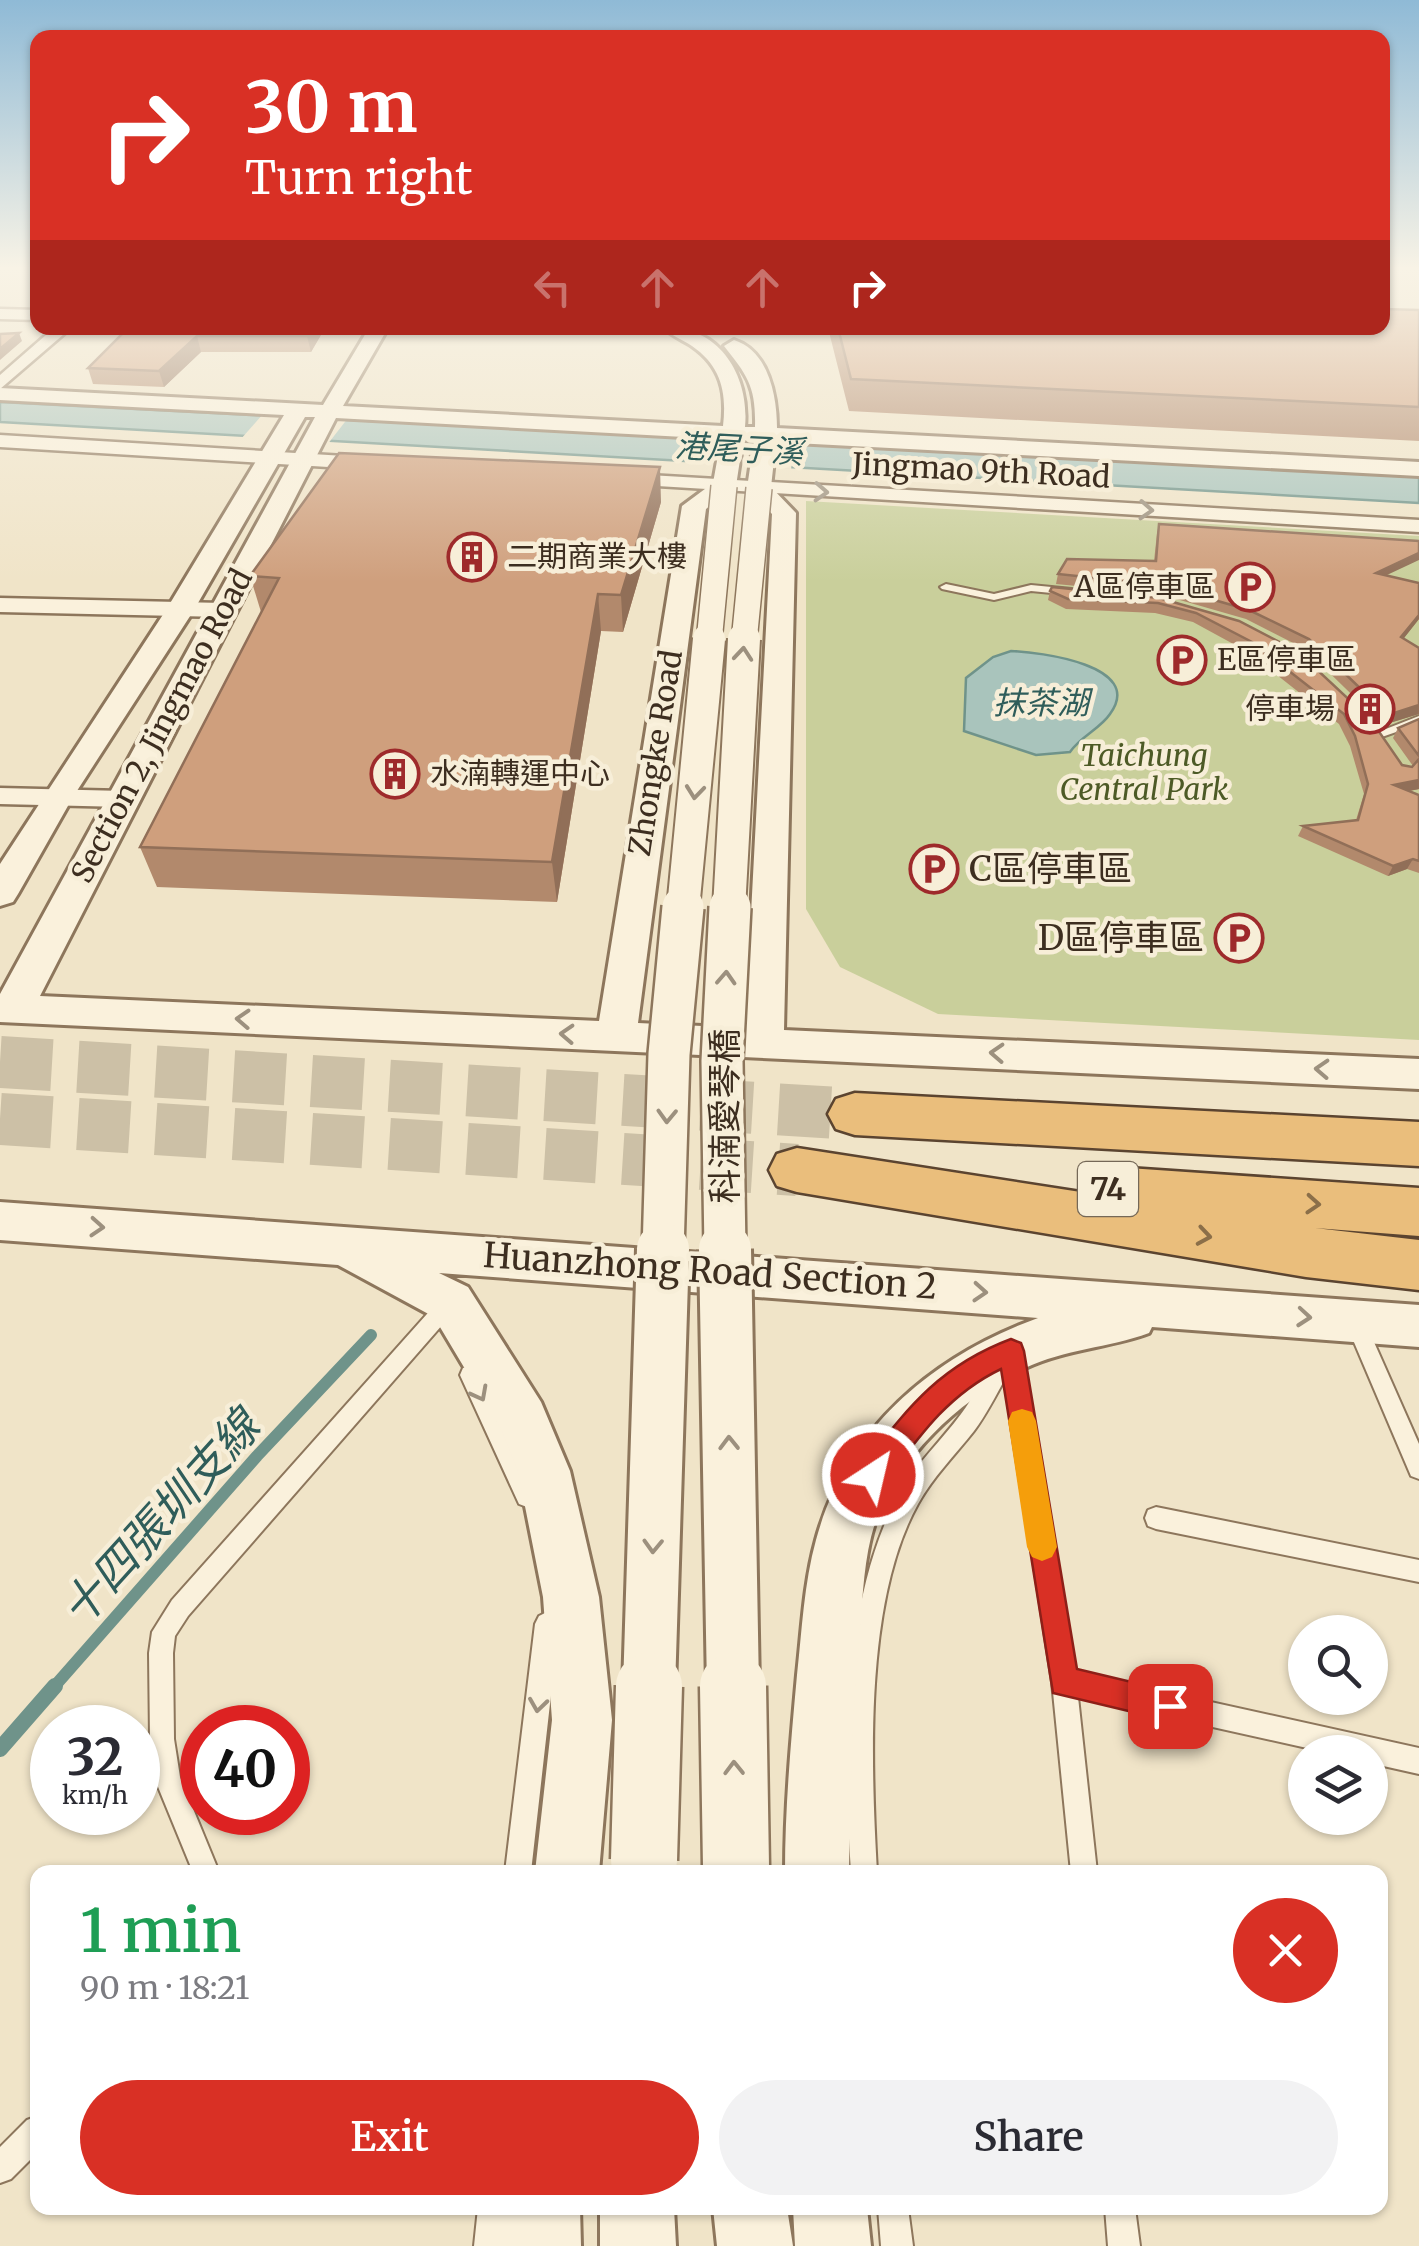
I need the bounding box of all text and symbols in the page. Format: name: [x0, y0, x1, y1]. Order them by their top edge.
text: 30 m: [245, 63, 418, 151]
icon: right: [80, 70, 210, 200]
text: Turn right: [245, 150, 473, 206]
icon: left: [525, 260, 580, 315]
icon: ahead: [630, 260, 685, 315]
icon: ahead: [735, 260, 790, 315]
icon: right: [840, 260, 895, 315]
water label: 港尾子溪: [674, 426, 808, 473]
street label: Jingmao 9th Road: [850, 444, 1111, 496]
one-way arrow: [814, 481, 830, 502]
one-way arrow: [1138, 499, 1154, 520]
building icon: 二期商業大樓: [446, 531, 498, 583]
place label: 二期商業大樓: [507, 537, 687, 575]
parking icon: A區停車區: [1224, 561, 1276, 613]
street label: Section 2, Jingmao Road: [62, 562, 260, 889]
place label: A區停車區: [1073, 567, 1215, 605]
parking icon: E區停車區: [1156, 634, 1208, 686]
place label: E區停車區: [1217, 640, 1356, 678]
one-way arrow: [731, 645, 753, 661]
street label: Zhongke Road: [620, 647, 690, 859]
water label: 抹茶湖: [993, 683, 1094, 723]
building icon: 停車場: [1344, 683, 1396, 735]
place label: 停車場: [1245, 689, 1335, 727]
park label: Taichung Central Park: [1059, 736, 1229, 808]
building icon: 水湳轉運中心: [369, 748, 421, 800]
place label: 水湳轉運中心: [430, 754, 610, 792]
one-way arrow: [685, 785, 706, 801]
parking icon: C區停車區: [908, 843, 960, 895]
place label: C區停車區: [969, 847, 1132, 891]
parking icon: D區停車區: [1213, 912, 1265, 964]
place label: D區停車區: [1038, 916, 1204, 960]
one-way arrow: [716, 970, 737, 986]
one-way arrow: [234, 1009, 250, 1030]
one-way arrow: [559, 1024, 575, 1045]
street label: 科湳愛琴橋: [703, 1028, 747, 1204]
one-way arrow: [989, 1043, 1005, 1064]
one-way arrow: [1313, 1059, 1329, 1080]
one-way arrow: [656, 1108, 677, 1124]
road number: 74: [1078, 1162, 1138, 1216]
one-way arrow: [1306, 1192, 1322, 1214]
one-way arrow: [90, 1216, 106, 1237]
one-way arrow: [1196, 1225, 1212, 1246]
street label: Huanzhong Road Section 2: [482, 1233, 938, 1309]
one-way arrow: [972, 1280, 988, 1302]
one-way arrow: [1296, 1305, 1312, 1327]
one-way arrow: [468, 1384, 487, 1402]
water label: 十四張圳支線: [49, 1395, 274, 1637]
position arrow: [821, 1423, 925, 1527]
one-way arrow: [718, 1435, 739, 1451]
one-way arrow: [643, 1538, 664, 1554]
map controls: [1288, 1615, 1388, 1835]
button: search: [1288, 1615, 1388, 1715]
pin: [1128, 1664, 1213, 1749]
icon: arrive: [1143, 1679, 1198, 1734]
one-way arrow: [529, 1697, 550, 1714]
speed limit sign: 40: [180, 1705, 310, 1835]
text: 32: [67, 1726, 123, 1789]
button: layers: [1288, 1735, 1388, 1835]
one-way arrow: [723, 1760, 745, 1776]
text: km/h: [62, 1779, 128, 1811]
text: 1 min: [80, 1893, 241, 1968]
button: close: [1233, 1898, 1338, 2003]
text: 90 m · 18:21: [80, 1968, 249, 2008]
button: Exit: [80, 2080, 699, 2195]
button: Share: [719, 2080, 1338, 2195]

